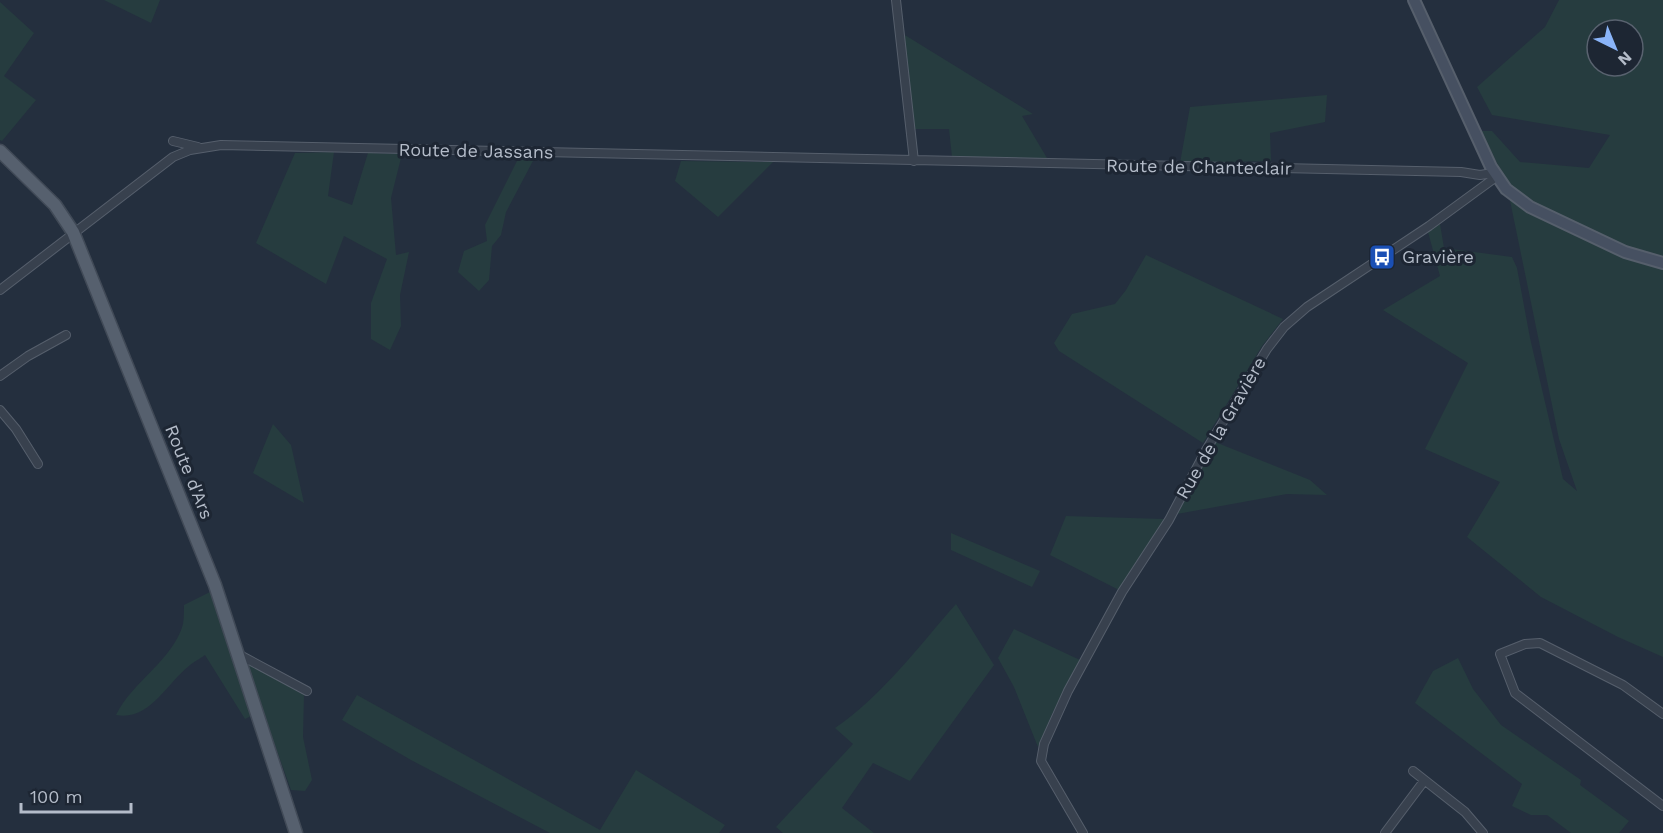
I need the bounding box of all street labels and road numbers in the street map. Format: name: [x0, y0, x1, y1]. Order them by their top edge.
street label: Route de Jassans: [398, 139, 554, 162]
street label: Route de Chanteclair: [1106, 154, 1292, 179]
street label: Rue de la Gravière: [1171, 353, 1270, 503]
street label: Route d'Ars: [161, 422, 218, 522]

